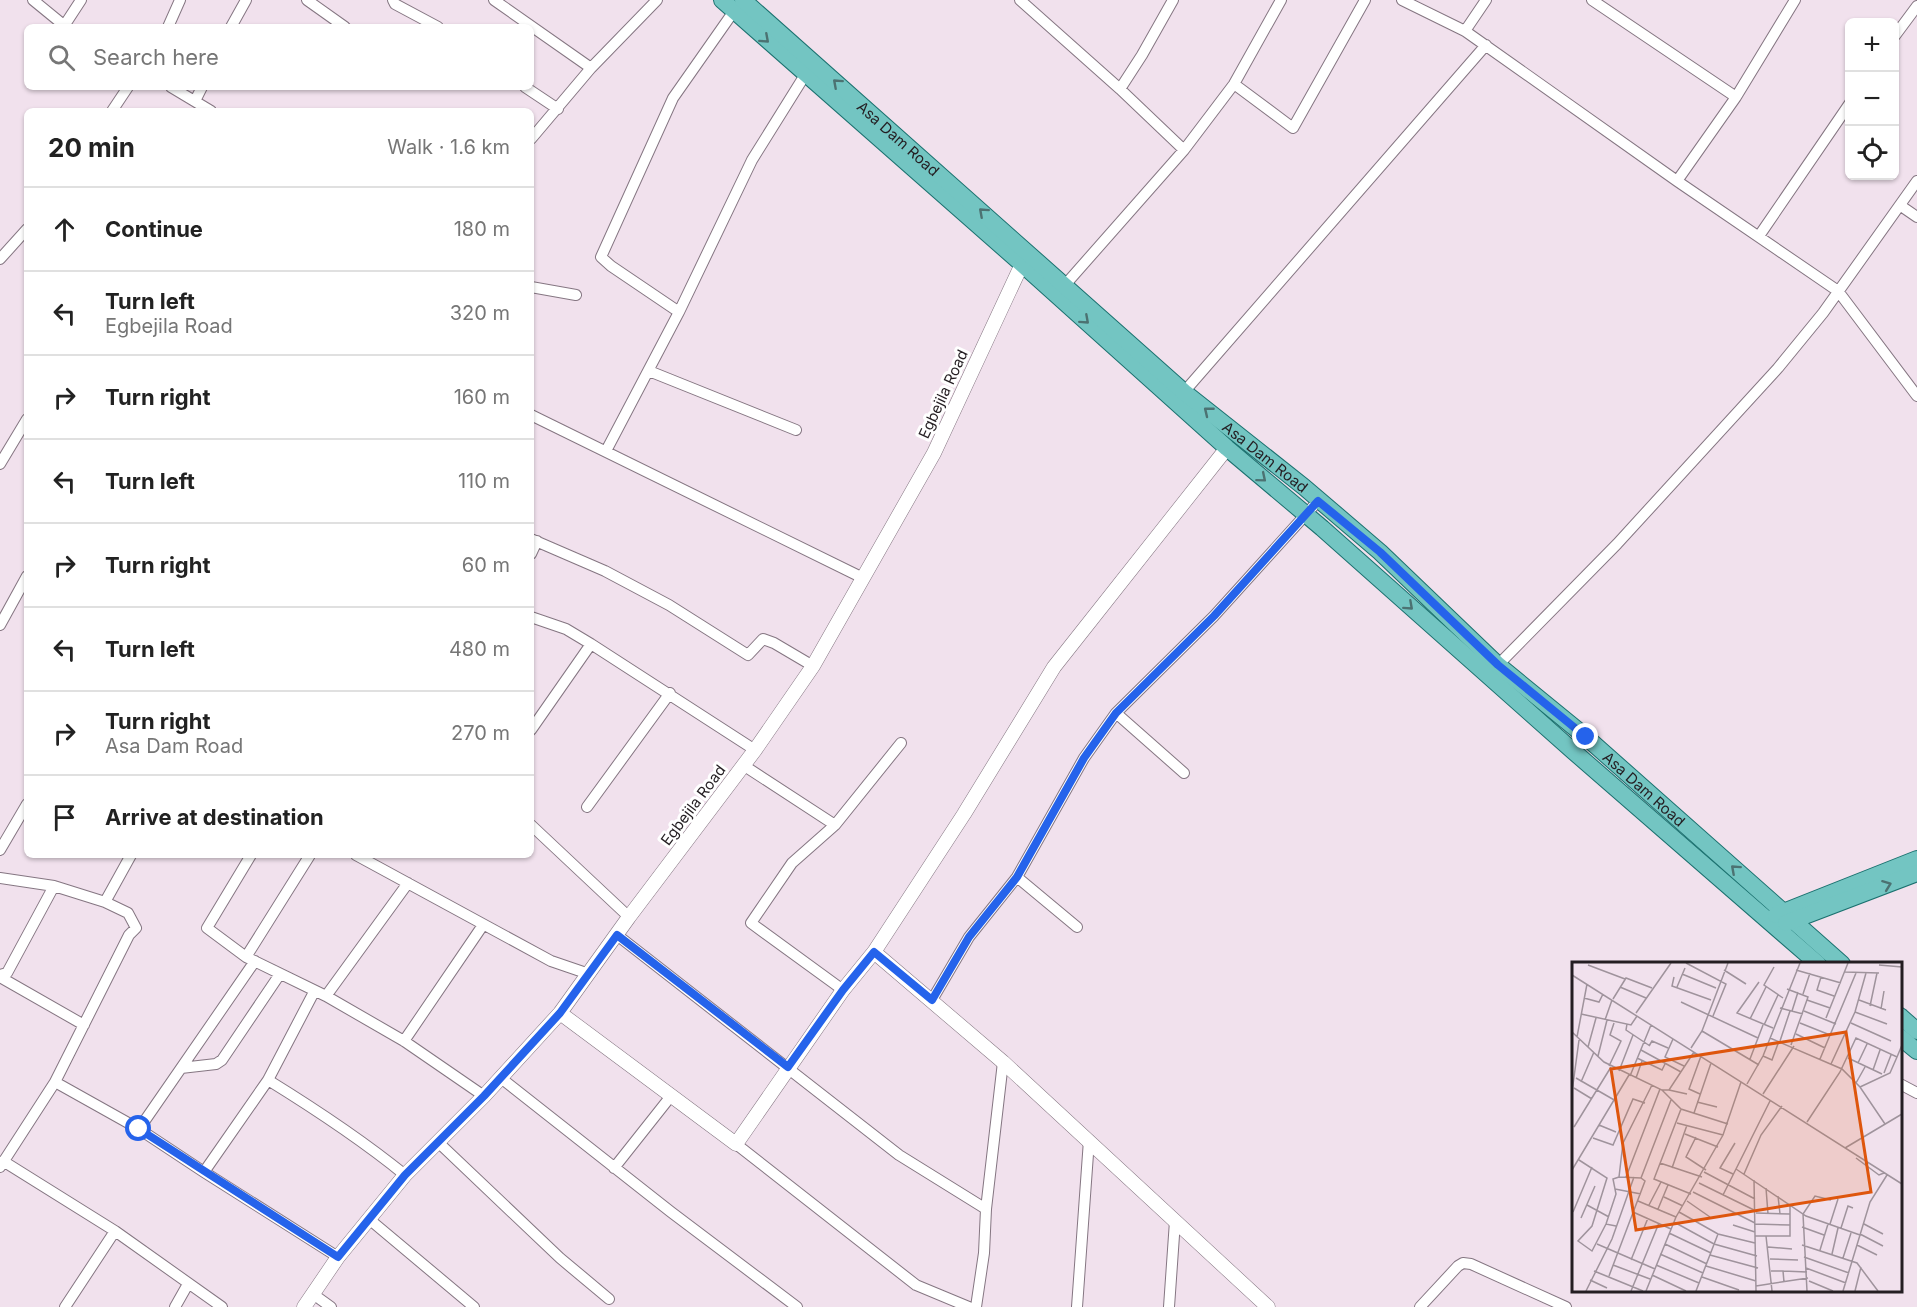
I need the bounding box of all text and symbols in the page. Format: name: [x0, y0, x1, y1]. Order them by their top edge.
map controls: [1845, 18, 1899, 180]
button: +: [1845, 18, 1899, 72]
search box: [24, 24, 534, 90]
one-way arrow: [759, 32, 769, 43]
icon: search: [45, 41, 78, 74]
text: Search here: [93, 44, 219, 70]
button: −: [1845, 72, 1899, 126]
one-way arrow: [833, 79, 844, 90]
street label: Asa Dam Road: [853, 97, 944, 180]
button: locate: [1845, 126, 1899, 180]
text: 20 min: [48, 132, 135, 163]
text: Walk · 1.6 km: [387, 135, 510, 159]
one-way arrow: [979, 208, 990, 219]
icon: ahead: [48, 213, 81, 246]
text: Continue: [105, 216, 203, 242]
text: 180 m: [454, 217, 510, 241]
text: Turn left: [105, 288, 195, 314]
icon: left: [48, 297, 81, 330]
text: 320 m: [450, 301, 510, 325]
one-way arrow: [1078, 313, 1089, 324]
text: Egbejila Road: [105, 314, 233, 338]
street label: Egbejila Road: [914, 347, 972, 441]
icon: right: [48, 381, 81, 414]
text: Turn right: [105, 384, 211, 410]
text: 160 m: [454, 385, 510, 409]
one-way arrow: [1204, 407, 1215, 418]
street label: Asa Dam Road: [1219, 417, 1312, 496]
icon: left: [48, 465, 81, 498]
text: Turn left: [105, 468, 195, 494]
text: 110 m: [458, 469, 510, 493]
one-way arrow: [1255, 471, 1266, 482]
icon: right: [48, 549, 81, 582]
text: Turn right: [105, 552, 211, 578]
text: 60 m: [462, 553, 510, 577]
one-way arrow: [1402, 599, 1413, 610]
icon: left: [48, 633, 81, 666]
text: Turn left: [105, 636, 195, 662]
text: 480 m: [449, 637, 510, 661]
text: Turn right: [105, 708, 211, 734]
icon: right: [48, 717, 81, 750]
text: 270 m: [451, 721, 510, 745]
route end: [1572, 723, 1598, 749]
text: Asa Dam Road: [105, 734, 243, 758]
street label: Asa Dam Road: [1599, 747, 1689, 830]
street label: Egbejila Road: [657, 761, 729, 849]
icon: arrive: [48, 801, 81, 834]
text: Arrive at destination: [105, 804, 324, 830]
one-way arrow: [1731, 865, 1742, 876]
one-way arrow: [1881, 879, 1892, 892]
inset map: [1572, 962, 1902, 1292]
route start: [125, 1115, 151, 1141]

